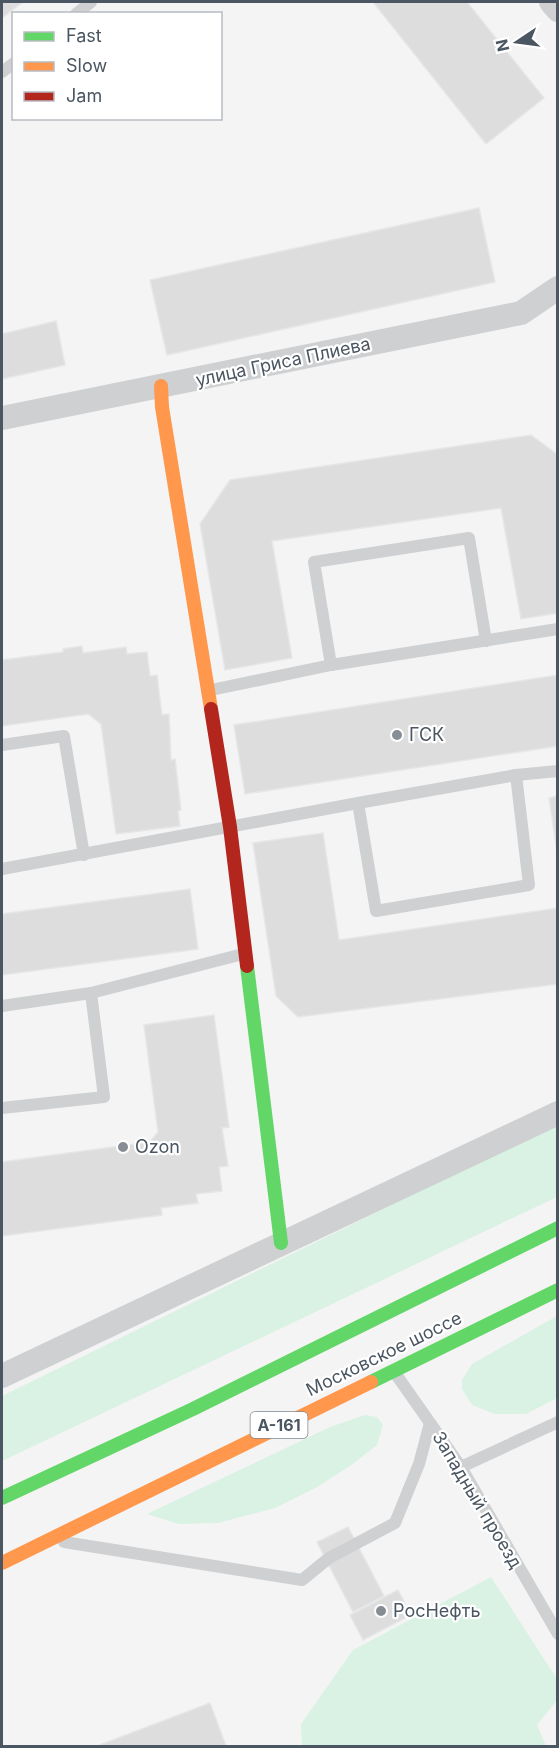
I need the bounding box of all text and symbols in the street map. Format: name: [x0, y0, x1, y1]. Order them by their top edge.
legend: [12, 12, 222, 120]
north arrow: [487, 12, 547, 72]
text: Fast: [66, 25, 102, 46]
text: N: [491, 37, 514, 54]
text: Slow: [66, 55, 107, 76]
text: Jam: [66, 85, 102, 106]
street label: улица Гриса Плиева: [194, 333, 372, 390]
place label: ГСК: [409, 724, 444, 745]
marker: ГСК: [390, 728, 404, 742]
place label: Ozon: [135, 1136, 180, 1157]
marker: Ozon: [116, 1140, 130, 1154]
street label: Московское шоссе: [303, 1307, 465, 1400]
road number: А-161: [250, 1412, 308, 1438]
street label: Западный проезд: [428, 1428, 527, 1572]
place label: РосНефть: [393, 1600, 481, 1621]
marker: РосНефть: [374, 1604, 388, 1618]

